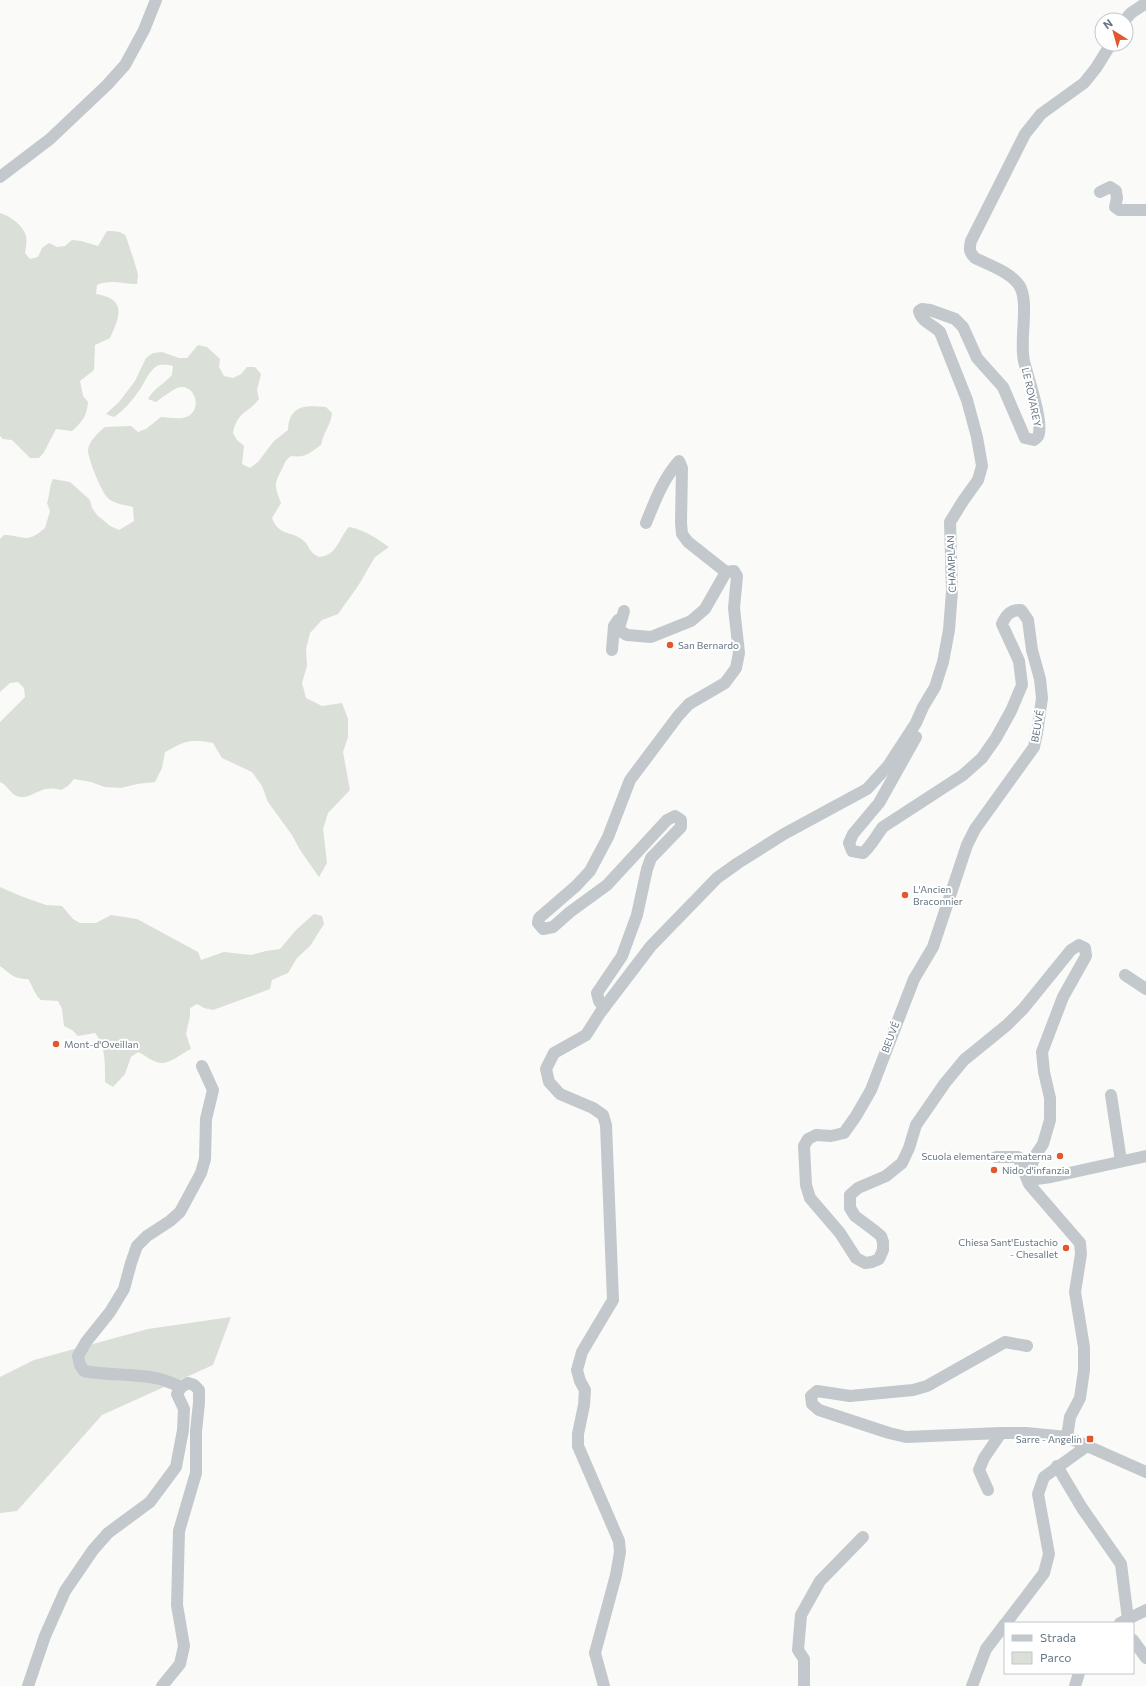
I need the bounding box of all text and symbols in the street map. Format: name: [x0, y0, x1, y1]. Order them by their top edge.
north arrow: [1094, 12, 1134, 52]
text: N: [1100, 16, 1115, 31]
street label: LE ROVAREY: [1020, 366, 1044, 428]
street label: CHAMPLAN: [944, 535, 958, 593]
place label: San Bernardo: [678, 639, 739, 651]
marker: San Bernardo: [665, 640, 675, 650]
street label: BEUVÉ: [1028, 709, 1046, 743]
place label: L'Ancien Braconnier: [913, 883, 963, 907]
marker: L'Ancien Braconnier: [900, 890, 910, 900]
street label: BEUVÉ: [879, 1020, 901, 1054]
place label: Mont-d'Oveillan: [64, 1038, 138, 1050]
marker: Mont-d'Oveillan: [51, 1039, 61, 1049]
place label: Scuola elementare e materna: [921, 1150, 1052, 1162]
marker: Scuola elementare e materna: [1055, 1151, 1065, 1161]
place label: Nido d'infanzia: [1002, 1164, 1069, 1176]
marker: Nido d'infanzia: [989, 1165, 999, 1175]
place label: Chiesa Sant'Eustachio - Chesallet: [958, 1236, 1058, 1260]
marker: Chiesa Sant'Eustachio - Chesallet: [1061, 1243, 1071, 1253]
place label: Sarre - Angelin: [1016, 1433, 1082, 1445]
marker: Sarre - Angelin: [1085, 1434, 1095, 1444]
legend: [1004, 1622, 1134, 1674]
text: Strada: [1040, 1630, 1076, 1644]
text: Parco: [1040, 1650, 1072, 1664]

